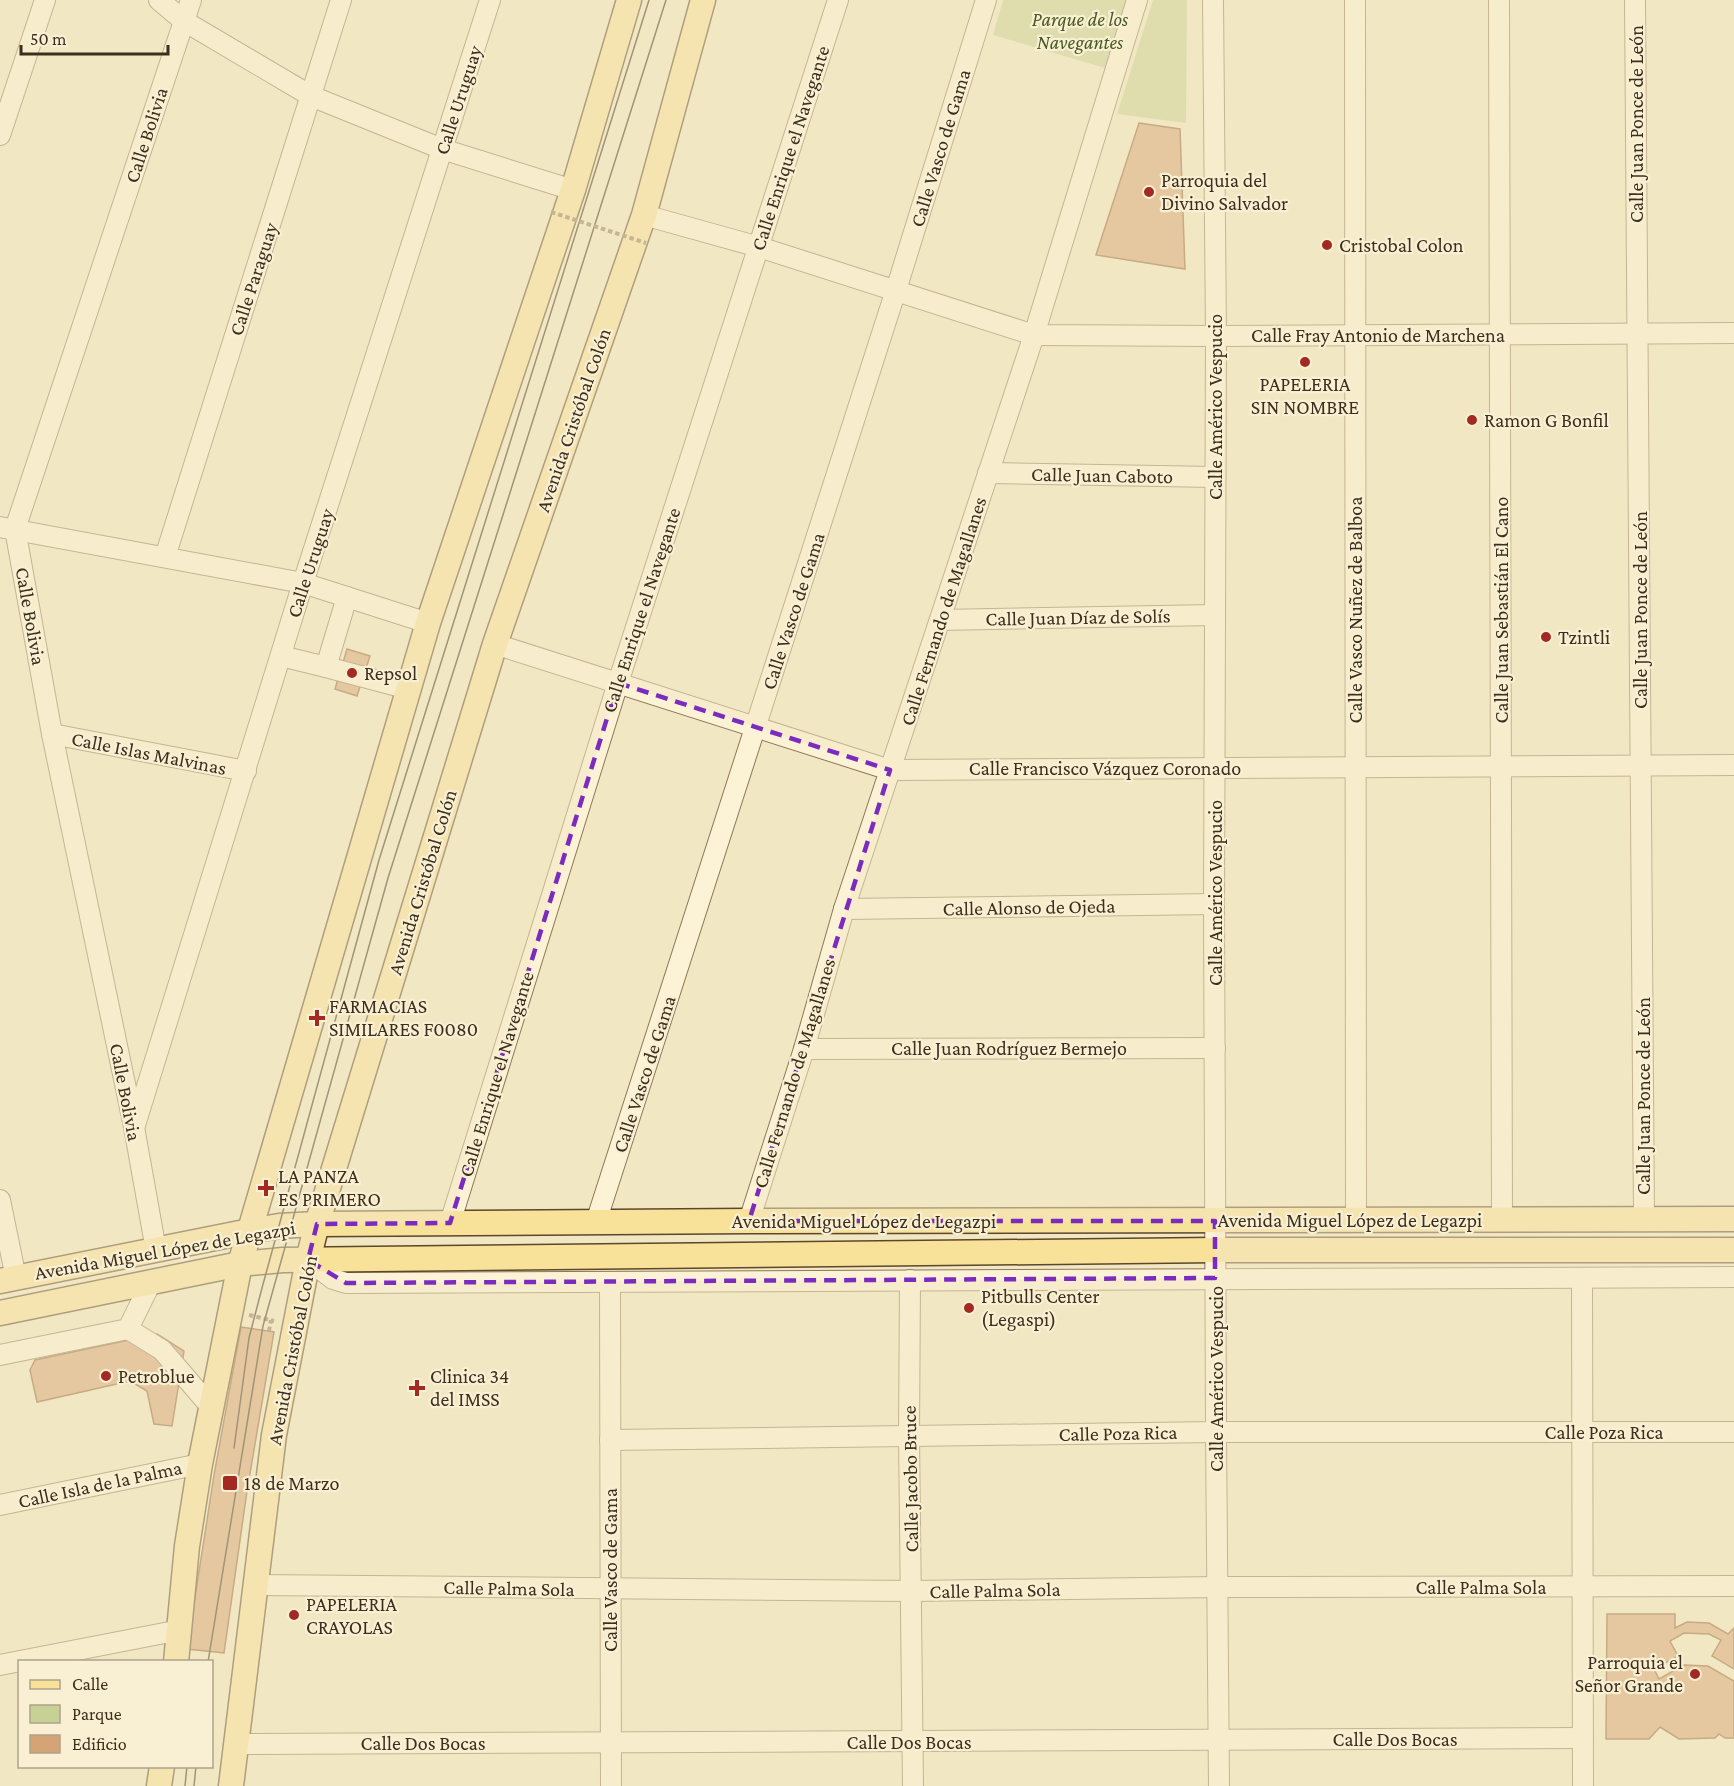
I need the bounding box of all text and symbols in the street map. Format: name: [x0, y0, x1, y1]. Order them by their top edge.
park label: Parque de los Navegantes: [1032, 8, 1129, 54]
scale bar: [21, 18, 168, 56]
street label: Calle Juan Ponce de León: [1625, 25, 1648, 223]
text: 50 m: [30, 29, 67, 49]
street label: Calle Uruguay: [430, 42, 487, 158]
street label: Calle Enrique el Navegante: [746, 43, 835, 253]
street label: Calle Vasco de Gama: [906, 66, 974, 230]
street label: Calle Bolivia: [120, 84, 172, 186]
place label: Parroquia del Divino Salvador: [1161, 169, 1288, 214]
marker: Parroquia del Divino Salvador: [1142, 185, 1156, 199]
street label: Calle Paraguay: [224, 219, 283, 339]
place label: Cristobal Colon: [1339, 234, 1464, 256]
marker: Cristobal Colon: [1320, 238, 1334, 252]
street label: Calle Américo Vespucio: [1204, 314, 1227, 500]
street label: Calle Fray Antonio de Marchena: [1251, 324, 1505, 347]
street label: Avenida Cristóbal Colón: [531, 325, 615, 515]
marker: PAPELERIA SIN NOMBRE: [1298, 355, 1312, 369]
place label: PAPELERIA SIN NOMBRE: [1251, 373, 1359, 418]
place label: Ramon G Bonfil: [1484, 409, 1609, 431]
marker: Ramon G Bonfil: [1465, 413, 1479, 427]
street label: Calle Juan Caboto: [1031, 463, 1173, 488]
street label: Calle Fernando de Magallanes: [896, 494, 991, 728]
street label: Calle Juan Sebastián El Cano: [1490, 496, 1513, 723]
street label: Calle Vasco Nuñez de Balboa: [1344, 497, 1366, 723]
street label: Calle Uruguay: [282, 505, 339, 621]
street label: Calle Enrique el Navegante: [597, 505, 686, 715]
street label: Calle Juan Ponce de León: [1629, 511, 1652, 709]
street label: Calle Vasco de Gama: [757, 530, 829, 692]
street label: Calle Bolivia: [12, 565, 50, 667]
street label: Calle Juan Díaz de Solís: [985, 604, 1171, 631]
place label: Tzintli: [1558, 626, 1610, 648]
marker: Tzintli: [1539, 630, 1553, 644]
place label: Repsol: [364, 662, 417, 685]
marker: Repsol: [345, 666, 359, 680]
street label: Calle Islas Malvinas: [70, 727, 229, 779]
street label: Calle Francisco Vázquez Coronado: [969, 757, 1241, 780]
street label: Avenida Cristóbal Colón: [383, 786, 461, 977]
street label: Calle Américo Vespucio: [1204, 800, 1227, 986]
street label: Calle Alonso de Ojeda: [942, 894, 1116, 921]
street label: Calle Fernando de Magallanes: [749, 955, 840, 1191]
street label: Calle Enrique el Navegante: [454, 968, 539, 1180]
street label: Calle Vasco de Gama: [608, 993, 680, 1155]
place label: FARMACIAS SIMILARES F0080: [329, 995, 478, 1040]
street label: Calle Juan Ponce de León: [1632, 997, 1655, 1195]
marker: FARMACIAS SIMILARES F0080: [310, 1011, 324, 1025]
street label: Calle Juan Rodríguez Bermejo: [891, 1037, 1127, 1060]
street label: Calle Bolivia: [106, 1041, 146, 1143]
place label: LA PANZA ES PRIMERO: [278, 1165, 381, 1210]
marker: LA PANZA ES PRIMERO: [259, 1181, 273, 1195]
street label: Avenida Miguel López de Legazpi: [1218, 1209, 1482, 1232]
street label: Avenida Miguel López de Legazpi: [732, 1210, 996, 1233]
street label: Avenida Miguel López de Legazpi: [33, 1216, 297, 1285]
street label: Avenida Cristóbal Colón: [263, 1253, 321, 1447]
place label: Pitbulls Center (Legaspi): [981, 1285, 1100, 1331]
street label: Calle Américo Vespucio: [1205, 1286, 1228, 1472]
marker: Pitbulls Center (Legaspi): [962, 1301, 976, 1315]
place label: Petroblue: [118, 1365, 195, 1387]
place label: Clinica 34 del IMSS: [430, 1365, 509, 1410]
marker: Petroblue: [99, 1369, 113, 1383]
marker: Clinica 34 del IMSS: [408, 1379, 426, 1397]
street label: Calle Jacobo Bruce: [898, 1405, 923, 1553]
street label: Calle Poza Rica: [1058, 1421, 1178, 1445]
street label: Calle Poza Rica: [1545, 1421, 1663, 1443]
street label: Calle Isla de la Palma: [16, 1456, 184, 1512]
place label: 18 de Marzo: [244, 1472, 340, 1494]
marker: 18 de Marzo: [221, 1474, 239, 1492]
street label: Calle Vasco de Gama: [599, 1488, 621, 1652]
street label: Calle Palma Sola: [443, 1576, 575, 1600]
street label: Calle Palma Sola: [1415, 1576, 1547, 1598]
street label: Calle Palma Sola: [929, 1578, 1061, 1602]
place label: PAPELERIA CRAYOLAS: [306, 1593, 398, 1638]
marker: PAPELERIA CRAYOLAS: [287, 1608, 301, 1622]
place label: Parroquia el Señor Grande: [1575, 1651, 1683, 1696]
legend: [18, 1660, 213, 1768]
marker: Parroquia el Señor Grande: [1688, 1667, 1702, 1681]
text: Calle: [72, 1674, 108, 1694]
text: Parque: [72, 1704, 122, 1724]
street label: Calle Dos Bocas: [1332, 1728, 1458, 1750]
street label: Calle Dos Bocas: [846, 1731, 972, 1753]
street label: Calle Dos Bocas: [360, 1732, 486, 1754]
text: Edificio: [72, 1734, 127, 1754]

